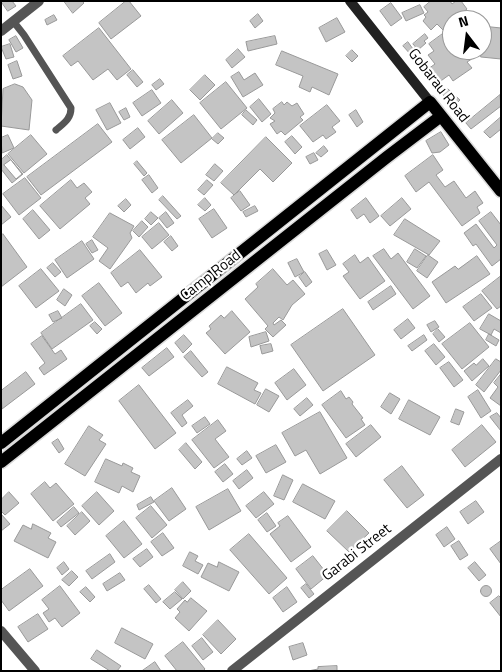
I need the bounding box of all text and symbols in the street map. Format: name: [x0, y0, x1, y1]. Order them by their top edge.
north arrow: [442, 10, 492, 60]
text: N: [456, 10, 471, 32]
street label: Gobarau Road: [404, 45, 472, 127]
street label: Camp Road: [177, 247, 245, 305]
street label: Garabi Street: [319, 520, 395, 586]

